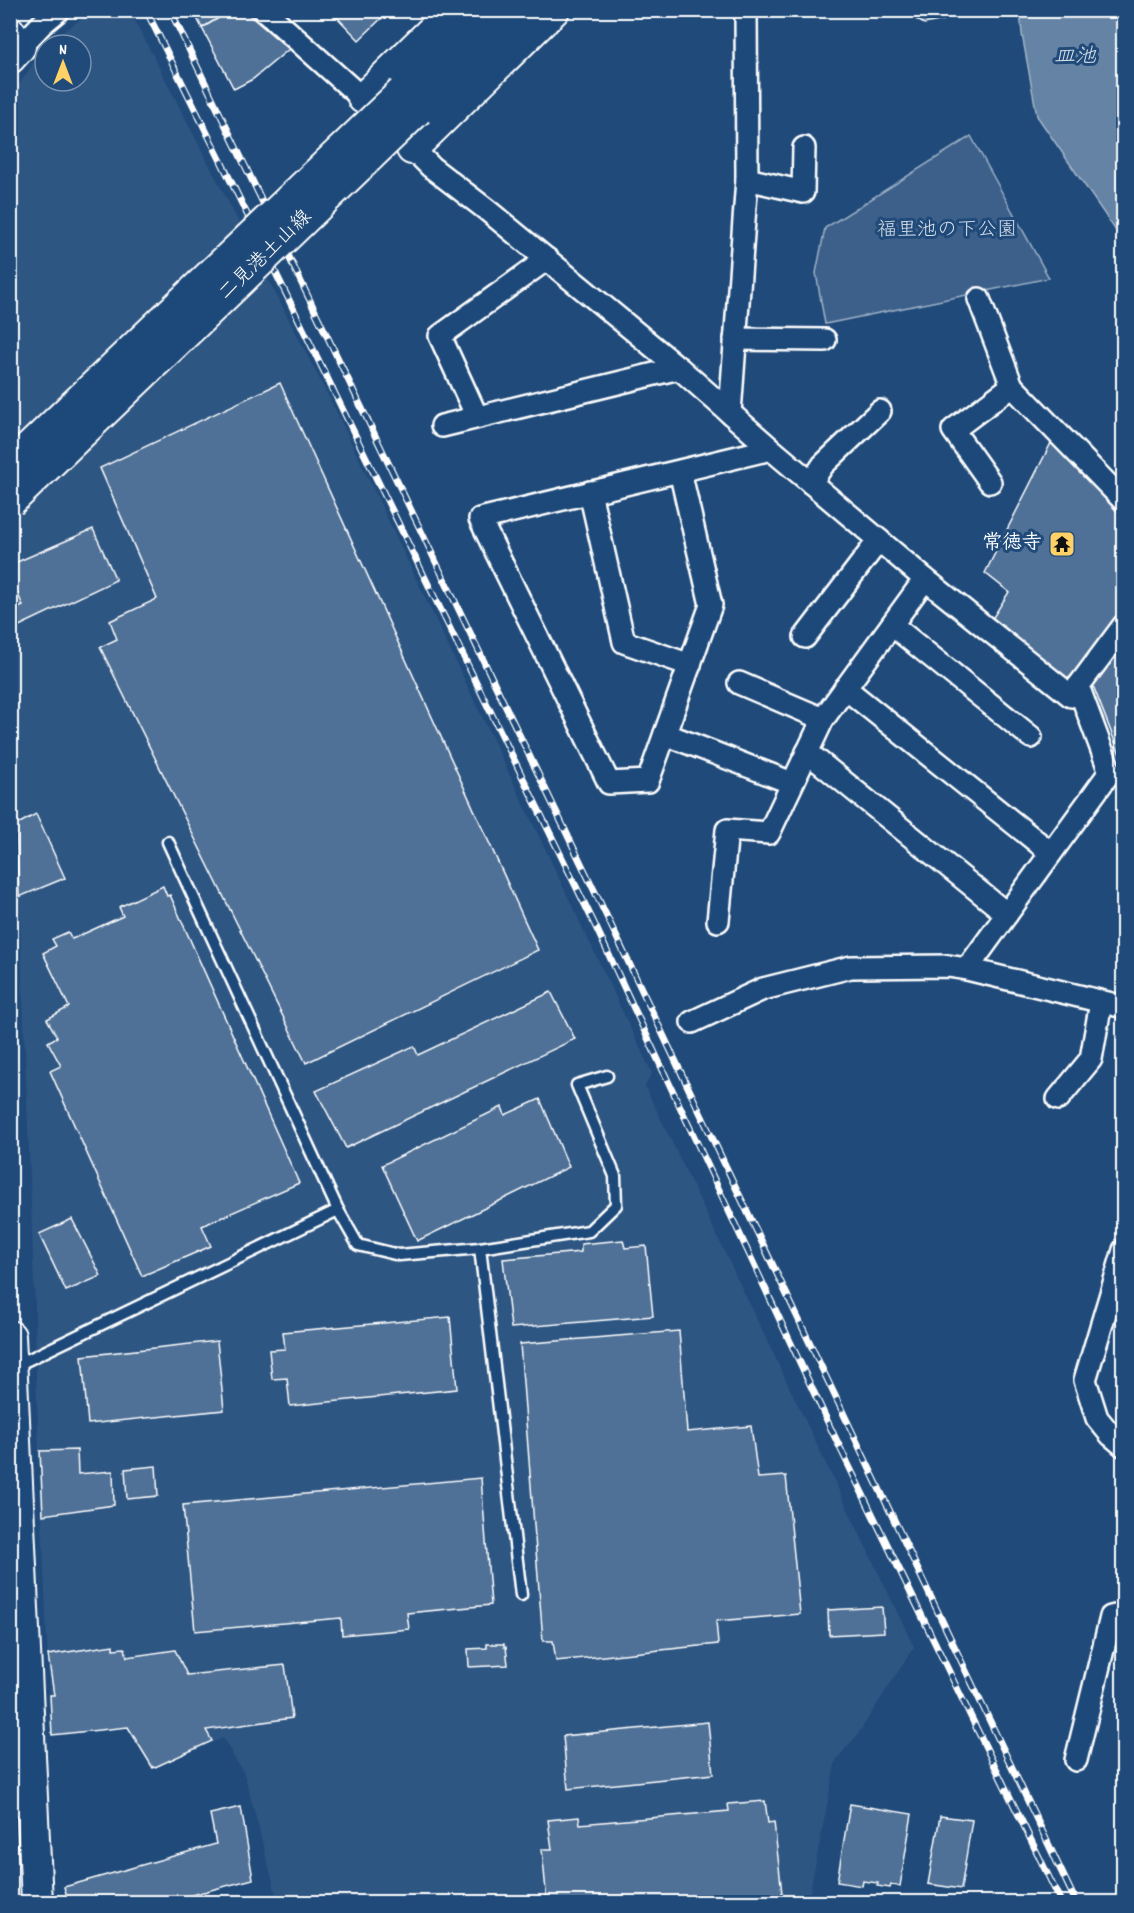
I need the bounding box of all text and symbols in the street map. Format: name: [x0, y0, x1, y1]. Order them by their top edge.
north arrow: [33, 33, 93, 93]
text: N: [59, 39, 67, 62]
water label: 皿池: [1054, 43, 1097, 73]
street label: 二見港土山線: [213, 204, 319, 308]
park label: 福里池の下公園: [877, 217, 1017, 245]
temple icon: 常徳寺: [1047, 529, 1077, 559]
place label: 常徳寺: [982, 530, 1042, 558]

